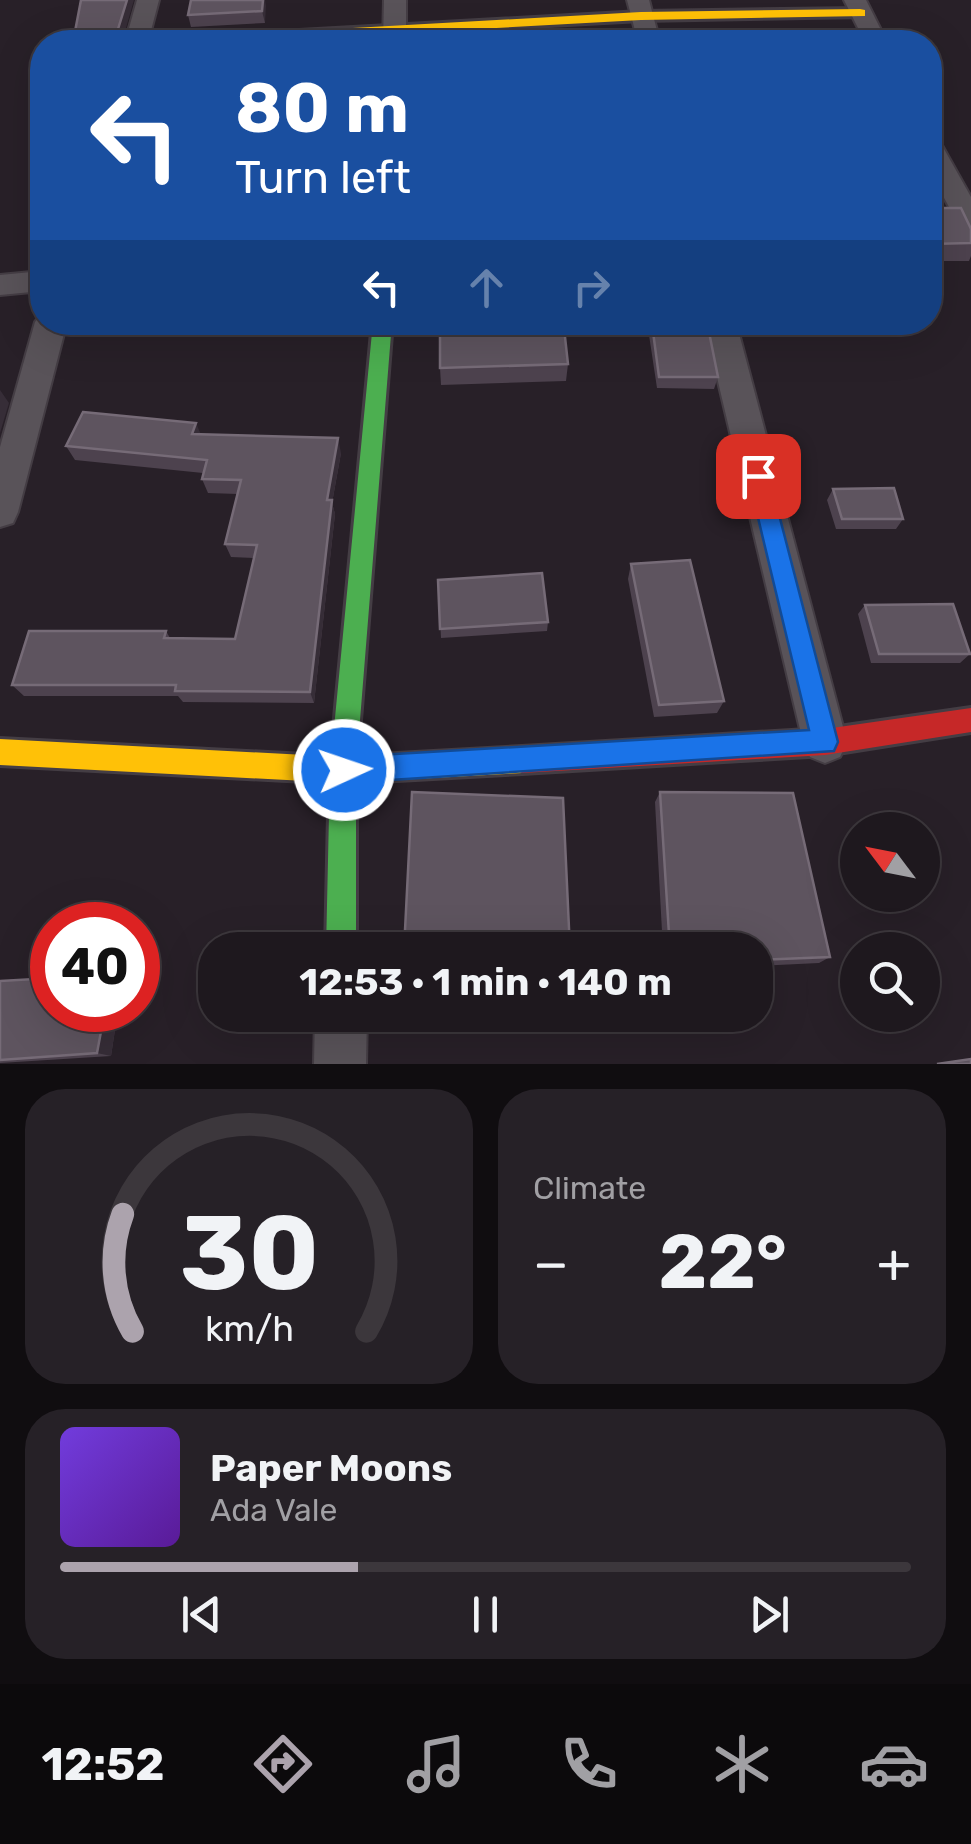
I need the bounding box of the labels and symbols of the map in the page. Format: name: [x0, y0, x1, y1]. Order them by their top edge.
pin: [716, 434, 801, 519]
position arrow: [292, 718, 396, 822]
north arrow: [840, 812, 940, 912]
speed limit sign: 40: [30, 902, 160, 1032]

